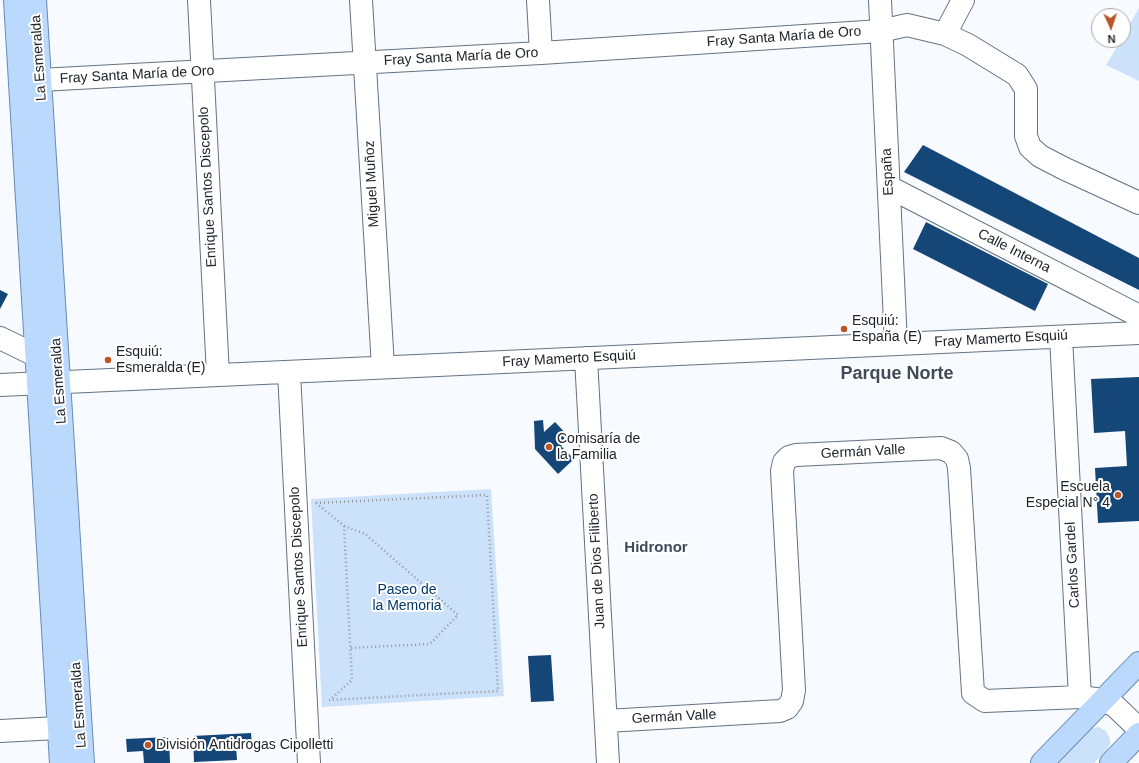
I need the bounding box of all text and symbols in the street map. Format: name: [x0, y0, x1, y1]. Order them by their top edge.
north arrow: [1091, 8, 1131, 48]
street label: La Esmeralda: [28, 14, 50, 102]
street label: Fray Santa María de Oro: [706, 23, 862, 51]
text: N: [1107, 33, 1116, 45]
street label: Fray Santa María de Oro: [383, 45, 539, 69]
street label: Fray Santa María de Oro: [59, 63, 215, 87]
street label: Enrique Santos Discepolo: [195, 106, 221, 268]
street label: Miguel Muñoz: [361, 140, 383, 228]
street label: España: [878, 148, 898, 196]
street label: Calle Interna: [975, 225, 1053, 277]
place label: Esquiú: España (E): [852, 313, 922, 346]
marker: Esquiú: España (E): [839, 324, 849, 334]
street label: Fray Mamerto Esquiú: [934, 327, 1068, 351]
street label: La Esmeralda: [48, 337, 70, 425]
place label: Esquiú: Esmeralda (E): [116, 344, 205, 376]
street label: Fray Mamerto Esquiú: [502, 347, 636, 371]
marker: Esquiú: Esmeralda (E): [103, 355, 113, 365]
district label: Parque Norte: [840, 363, 954, 385]
place label: Comisaría de la Familia: [557, 431, 640, 464]
street label: Germán Valle: [820, 441, 906, 463]
marker: Comisaría de la Familia: [544, 442, 554, 452]
place label: Escuela Especial N° 4: [1026, 479, 1110, 512]
street label: Enrique Santos Discepolo: [286, 486, 312, 648]
marker: Escuela Especial N° 4: [1113, 490, 1123, 500]
street label: Juan de Dios Filiberto: [585, 493, 609, 629]
street label: Carlos Gardel: [1062, 521, 1084, 609]
district label: Hidronor: [624, 539, 688, 557]
park label: Paseo de la Memoria: [372, 582, 442, 614]
street label: La Esmeralda: [68, 661, 90, 749]
street label: Germán Valle: [631, 706, 717, 728]
place label: División Antidrogas Cipolletti: [156, 737, 333, 753]
marker: División Antidrogas Cipolletti: [143, 740, 153, 750]

